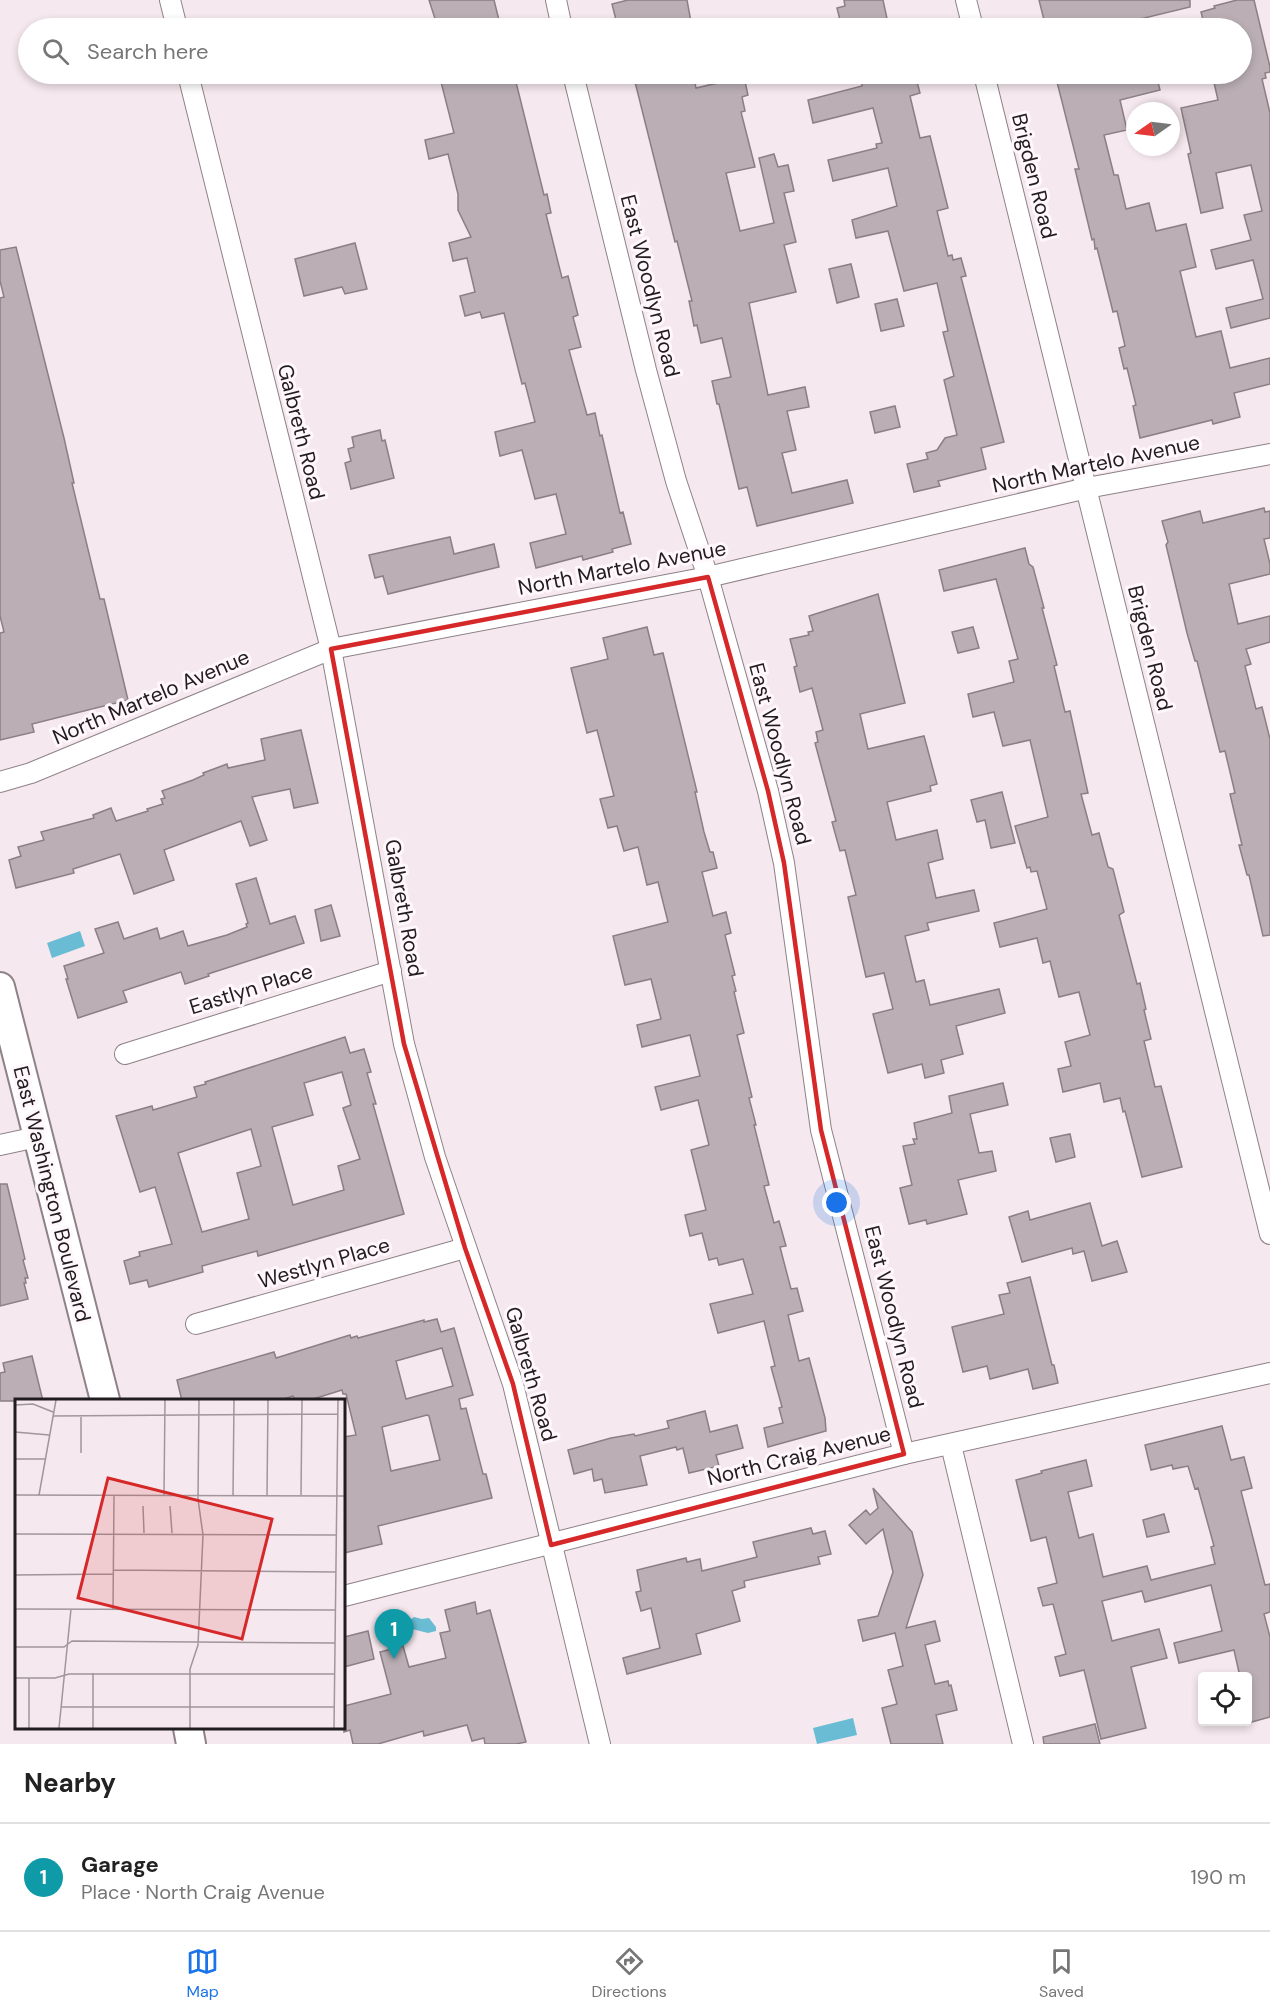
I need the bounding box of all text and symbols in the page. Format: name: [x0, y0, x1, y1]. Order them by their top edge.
search box: [18, 18, 1252, 84]
icon: search: [39, 35, 72, 68]
text: Search here: [87, 37, 208, 66]
north arrow: [1126, 102, 1180, 156]
street label: Brigden Road: [1005, 110, 1063, 242]
street label: East Woodlyn Road: [614, 192, 686, 380]
street label: Galbreth Road: [271, 361, 331, 503]
street label: North Martelo Avenue: [990, 428, 1202, 500]
street label: North Martelo Avenue: [516, 534, 729, 602]
street label: Brigden Road: [1121, 582, 1179, 714]
street label: North Martelo Avenue: [48, 643, 254, 751]
street label: East Woodlyn Road: [742, 660, 818, 848]
street label: Galbreth Road: [378, 837, 430, 979]
street label: Eastlyn Place: [186, 957, 316, 1021]
street label: East Washington Boulevard: [7, 1063, 97, 1325]
your location: [822, 1188, 851, 1217]
street label: East Woodlyn Road: [858, 1223, 930, 1411]
street label: Westlyn Place: [255, 1231, 393, 1295]
street label: Galbreth Road: [498, 1303, 564, 1445]
inset map: [15, 1399, 345, 1729]
street label: North Craig Avenue: [704, 1420, 894, 1492]
pin: 1: [374, 1610, 414, 1659]
map controls: [1198, 1672, 1252, 1726]
button: locate: [1198, 1672, 1252, 1726]
text: Nearby: [24, 1766, 116, 1800]
text: Garage: [81, 1850, 159, 1879]
text: 1: [40, 1864, 47, 1890]
text: 190 m: [1190, 1864, 1246, 1890]
text: Place · North Craig Avenue: [81, 1879, 325, 1905]
tab: Map: [186, 1945, 219, 2002]
tab: Directions: [591, 1945, 667, 2002]
tab: Saved: [1039, 1945, 1084, 2002]

